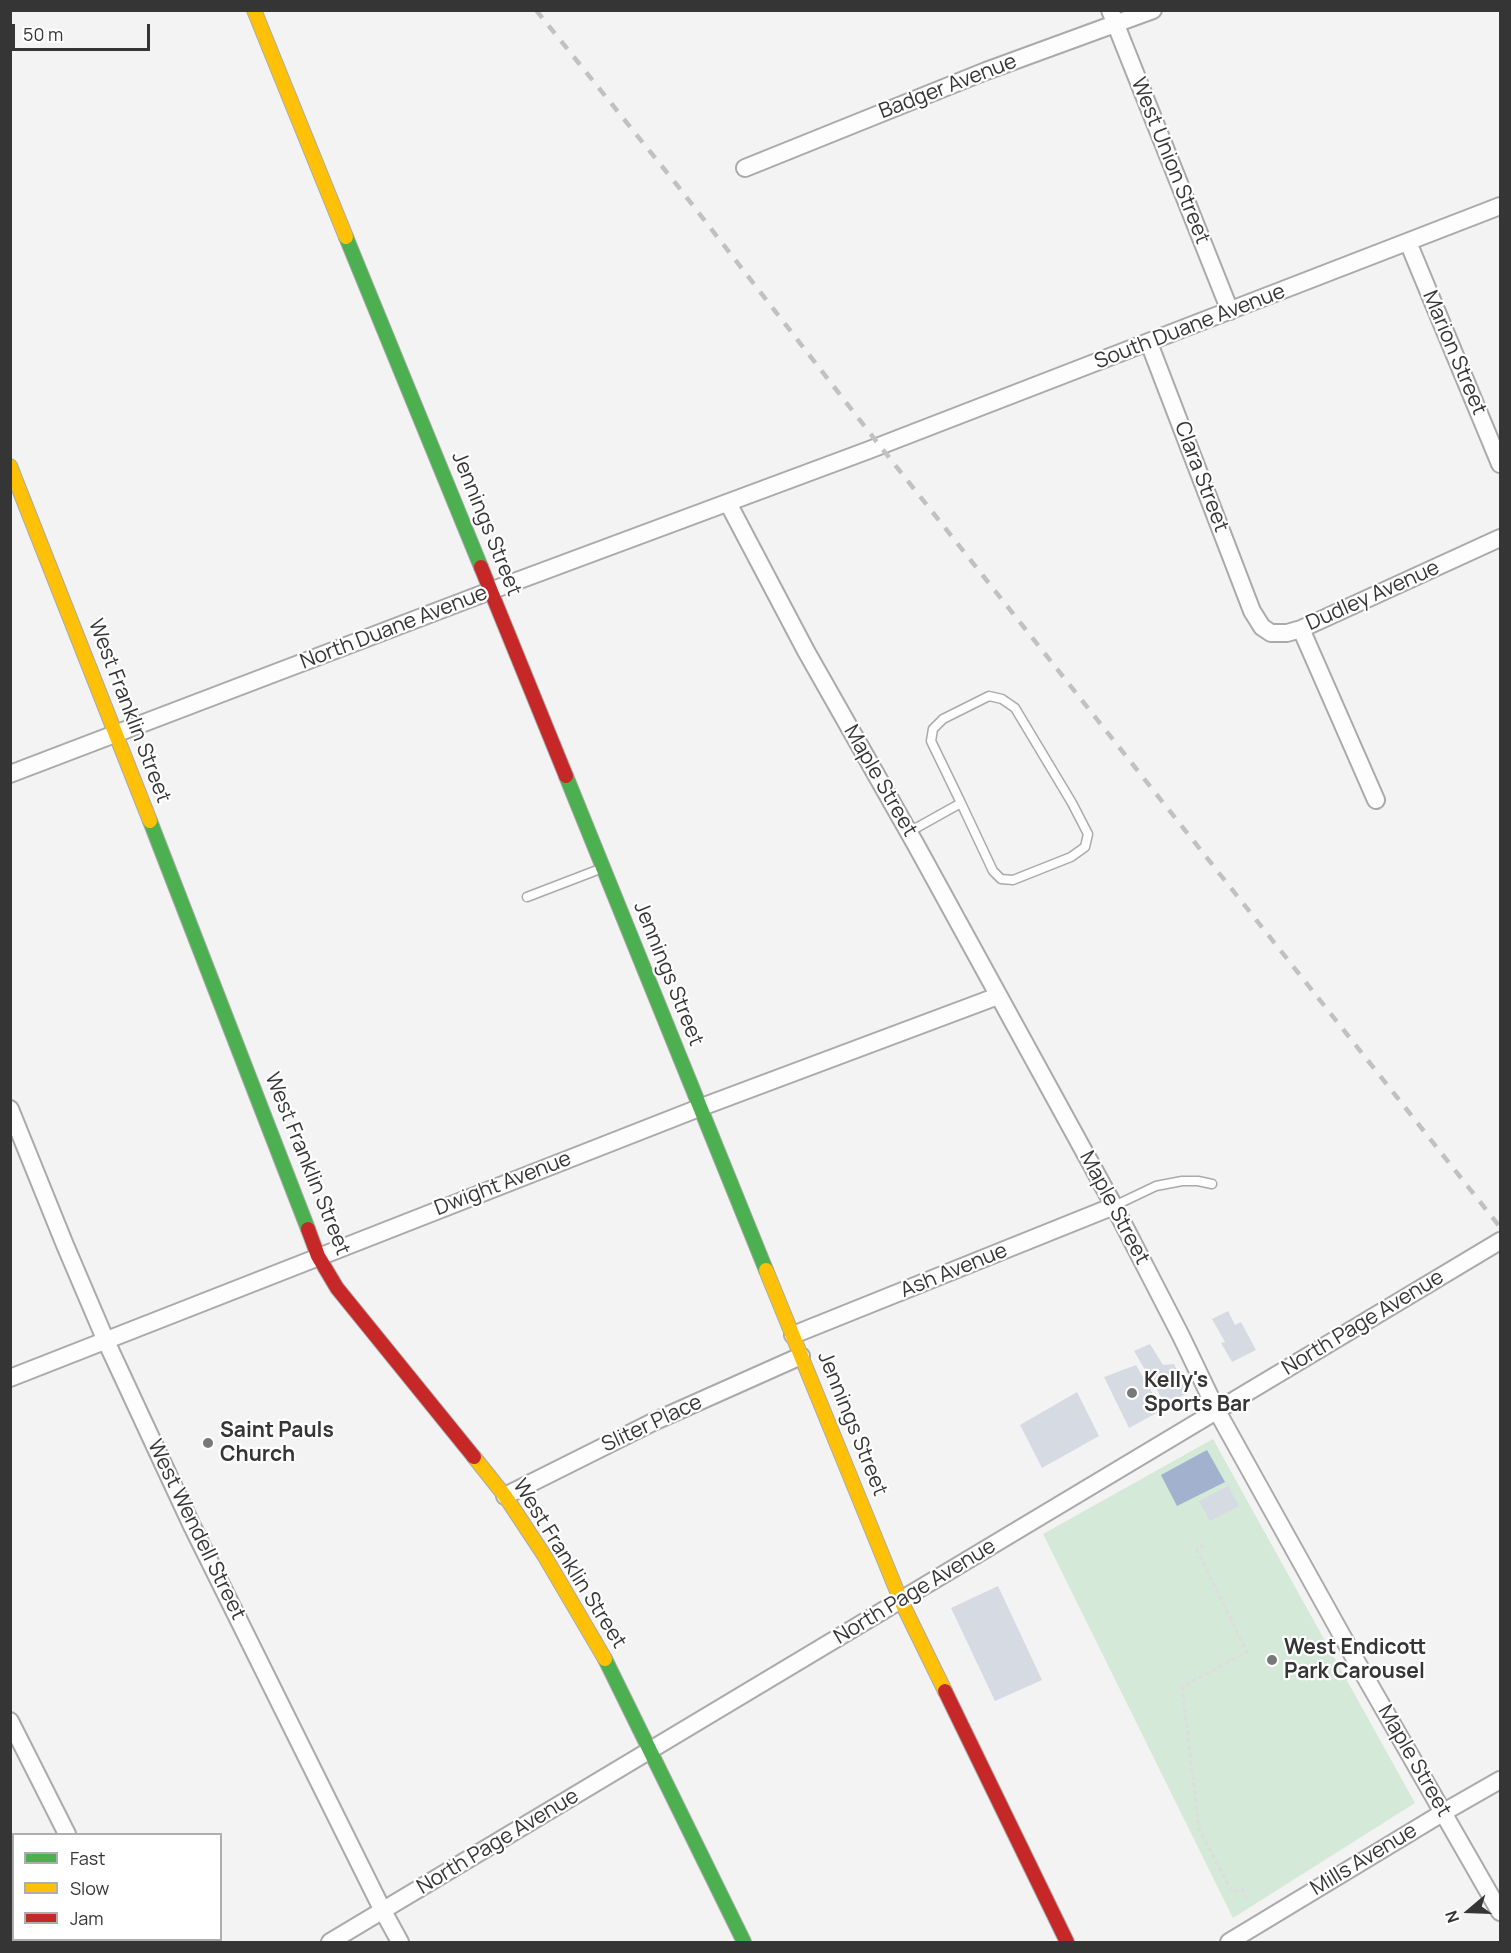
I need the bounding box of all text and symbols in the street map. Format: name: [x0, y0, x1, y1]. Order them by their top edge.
scale bar: [15, 12, 153, 50]
text: 50 m: [23, 22, 63, 46]
street label: Badger Avenue: [876, 49, 1020, 125]
street label: West Union Street: [1125, 74, 1215, 248]
street label: South Duane Avenue: [1091, 279, 1289, 375]
street label: Marion Street: [1417, 287, 1491, 419]
street label: Clara Street: [1168, 418, 1234, 536]
street label: Jennings Street: [446, 448, 526, 600]
street label: Dudley Avenue: [1302, 555, 1444, 637]
street label: North Duane Avenue: [297, 581, 491, 675]
street label: West Franklin Street: [82, 616, 176, 806]
street label: Maple Street: [838, 721, 922, 841]
street label: Jennings Street: [628, 898, 708, 1050]
street label: West Franklin Street: [259, 1069, 355, 1259]
street label: Dwight Avenue: [431, 1146, 575, 1222]
street label: Maple Street: [1074, 1147, 1154, 1269]
street label: Ash Avenue: [897, 1238, 1011, 1304]
street label: North Page Avenue: [1278, 1265, 1448, 1381]
street label: Jennings Street: [812, 1348, 892, 1500]
place label: Kelly's Sports Bar: [1144, 1368, 1250, 1418]
marker: Kelly's Sports Bar: [1125, 1386, 1139, 1400]
street label: Sliter Place: [598, 1390, 706, 1458]
place label: Saint Pauls Church: [220, 1418, 334, 1468]
street label: West Wendell Street: [141, 1436, 251, 1624]
marker: Saint Pauls Church: [201, 1436, 215, 1450]
street label: West Franklin Street: [507, 1475, 631, 1653]
street label: North Page Avenue: [830, 1534, 1000, 1650]
place label: West Endicott Park Carousel: [1284, 1635, 1426, 1685]
marker: West Endicott Park Carousel: [1265, 1653, 1279, 1667]
street label: Maple Street: [1372, 1701, 1456, 1821]
street label: North Page Avenue: [413, 1784, 583, 1900]
street label: Mills Avenue: [1306, 1818, 1422, 1902]
legend: [12, 1833, 222, 1941]
text: Fast: [70, 1846, 105, 1870]
text: Slow: [70, 1876, 109, 1900]
north arrow: [1439, 1881, 1499, 1941]
text: Jam: [70, 1906, 104, 1930]
text: N: [1440, 1908, 1464, 1926]

